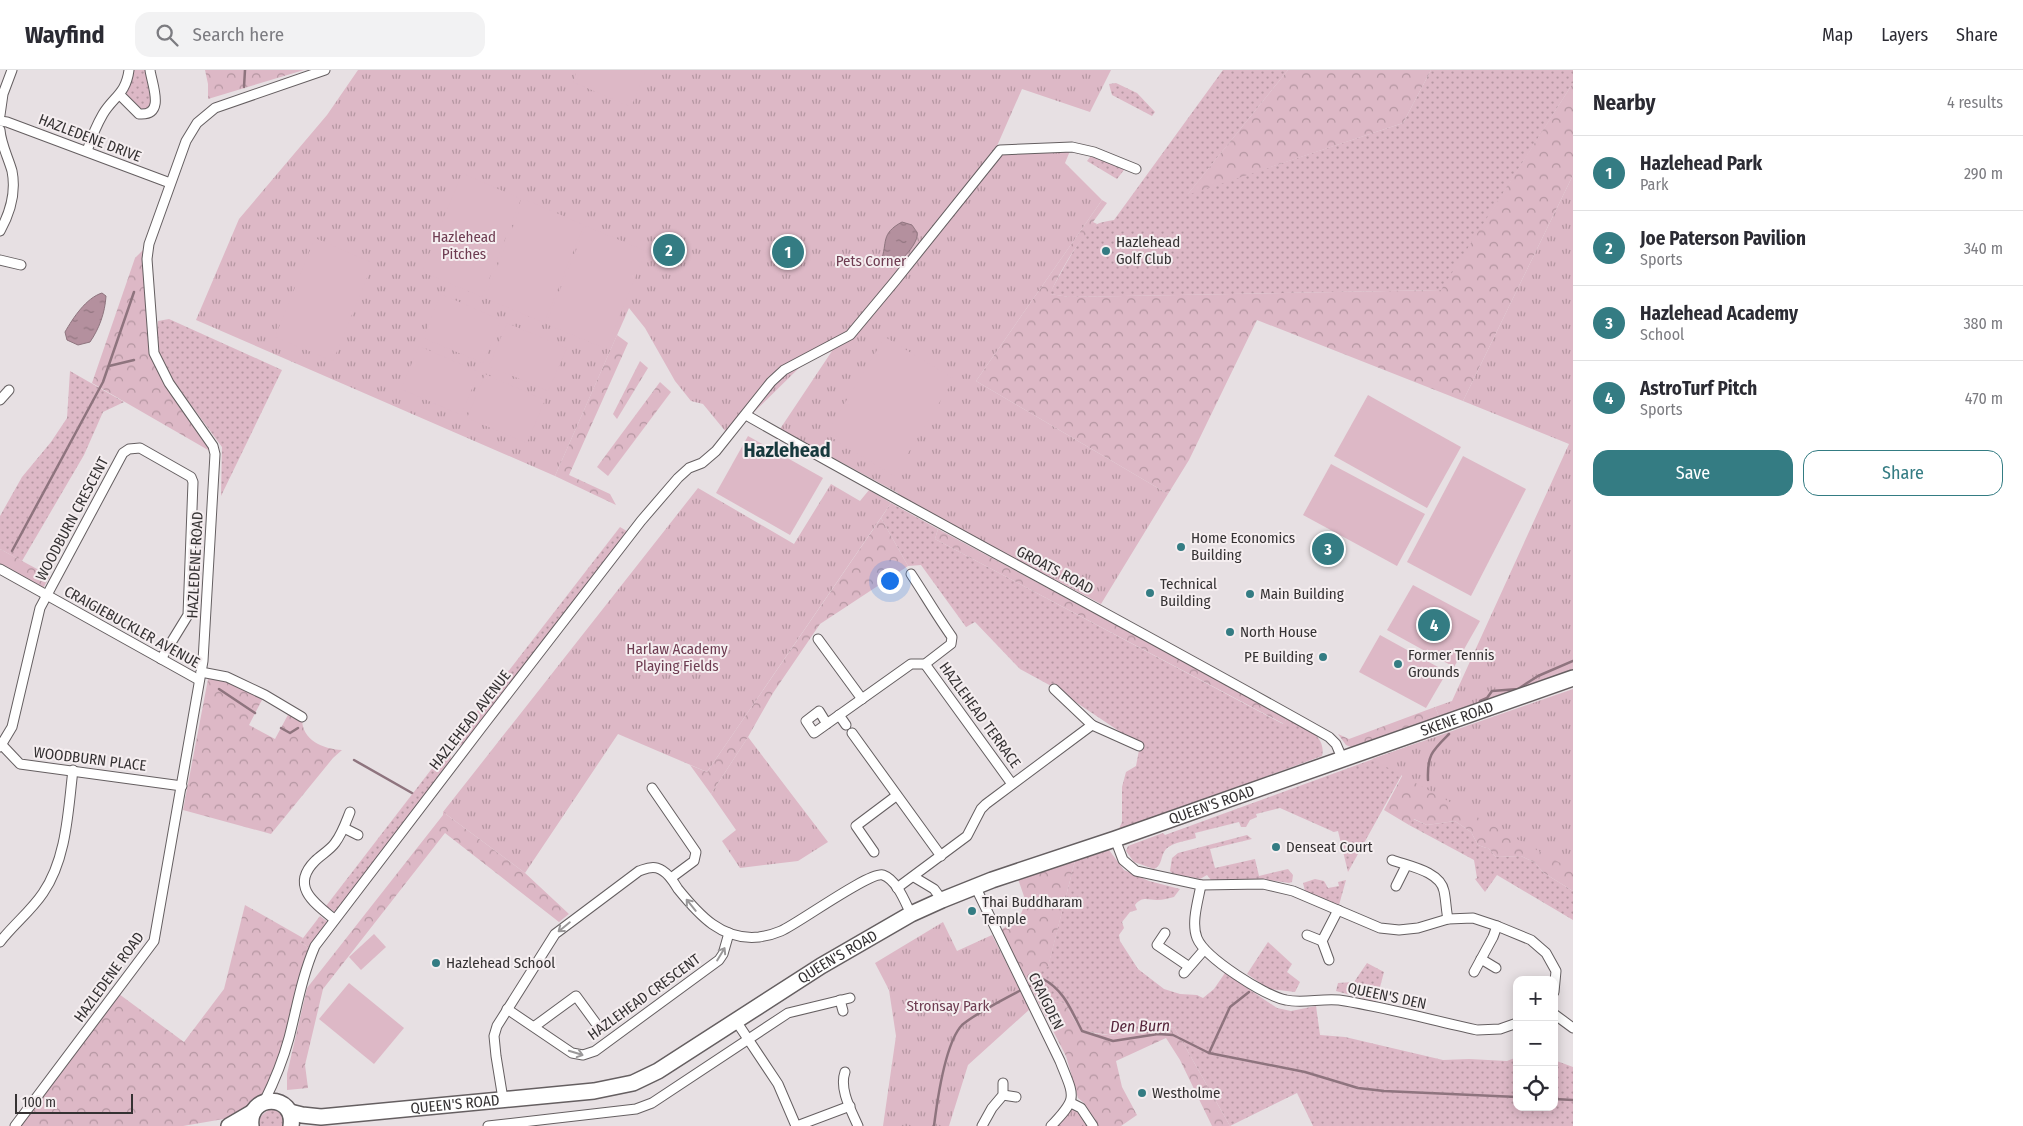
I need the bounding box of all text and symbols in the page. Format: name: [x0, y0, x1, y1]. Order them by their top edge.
search box: [135, 12, 485, 57]
text: Wayfind: [25, 21, 105, 49]
icon: search: [153, 21, 181, 49]
text: Search here: [193, 23, 284, 46]
text: Map: [1822, 24, 1853, 46]
text: Layers: [1881, 24, 1928, 46]
text: Share: [1956, 24, 1998, 46]
text: Nearby: [1593, 90, 1655, 116]
text: 4 results: [1947, 93, 2003, 112]
street label: HAZLEDENE DRIVE: [36, 110, 144, 166]
text: Hazlehead Park: [1640, 152, 1762, 175]
text: 1: [1606, 164, 1612, 183]
text: 290 m: [1964, 164, 2003, 183]
text: Park: [1640, 175, 1668, 194]
text: Joe Paterson Pavilion: [1640, 227, 1806, 250]
park label: Hazlehead Pitches: [432, 228, 496, 263]
pin: 2: [653, 231, 685, 269]
pin: 1: [772, 233, 804, 271]
place label: Hazlehead Golf Club: [1116, 233, 1180, 268]
text: 2: [1605, 239, 1613, 258]
text: 340 m: [1964, 239, 2003, 258]
marker: Hazlehead Golf Club: [1100, 245, 1112, 257]
text: Sports: [1640, 250, 1683, 269]
park label: Pets Corner: [836, 252, 907, 270]
text: Hazlehead Academy: [1640, 302, 1798, 325]
text: 3: [1605, 314, 1613, 333]
text: 380 m: [1963, 314, 2003, 333]
text: School: [1640, 325, 1684, 344]
text: AstroTurf Pitch: [1640, 377, 1757, 400]
text: 4: [1605, 389, 1613, 408]
text: 470 m: [1965, 389, 2003, 408]
text: Sports: [1640, 400, 1683, 419]
district label: Hazlehead: [743, 438, 831, 462]
button: Save: [1593, 450, 1793, 496]
button: Share: [1803, 450, 2003, 496]
street label: WOODBURN CRESCENT: [32, 454, 112, 584]
street label: HAZLEDENE ROAD: [183, 511, 207, 619]
place label: Home Economics Building: [1191, 529, 1295, 564]
pin: 3: [1312, 530, 1344, 568]
marker: Home Economics Building: [1175, 541, 1187, 553]
street label: GROATS ROAD: [1013, 542, 1097, 598]
your location: [877, 568, 903, 594]
place label: Technical Building: [1160, 575, 1217, 610]
street label: CRAIGIEBUCKLER AVENUE: [61, 582, 203, 672]
place label: Main Building: [1260, 585, 1344, 603]
marker: Technical Building: [1144, 587, 1156, 599]
marker: Main Building: [1244, 588, 1256, 600]
pin: 4: [1418, 606, 1450, 644]
place label: North House: [1240, 623, 1317, 641]
marker: North House: [1224, 626, 1236, 638]
park label: Harlaw Academy Playing Fields: [626, 640, 728, 675]
place label: Former Tennis Grounds: [1408, 646, 1494, 681]
place label: PE Building: [1244, 648, 1313, 666]
marker: PE Building: [1317, 651, 1329, 663]
street label: HAZLEHEAD TERRACE: [935, 658, 1025, 772]
marker: Former Tennis Grounds: [1392, 658, 1404, 670]
street label: HAZLEHEAD AVENUE: [426, 667, 514, 773]
street label: SKENE ROAD: [1418, 698, 1496, 740]
street label: WOODBURN PLACE: [33, 743, 147, 775]
street label: QUEEN'S ROAD: [1166, 782, 1257, 828]
place label: Denseat Court: [1286, 838, 1373, 856]
marker: Denseat Court: [1270, 841, 1282, 853]
place label: Thai Buddharam Temple: [982, 893, 1083, 928]
one-way arrow: [685, 898, 696, 911]
marker: Thai Buddharam Temple: [966, 905, 978, 917]
one-way arrow: [558, 921, 571, 932]
street label: QUEEN'S ROAD: [794, 926, 881, 988]
street label: HAZLEDENE ROAD: [70, 928, 148, 1026]
one-way arrow: [715, 947, 726, 961]
street label: HAZLEHEAD CRESCENT: [584, 950, 704, 1044]
place label: Hazlehead School: [446, 954, 555, 972]
marker: Hazlehead School: [430, 957, 442, 969]
street label: CRAIGDEN: [1025, 970, 1067, 1032]
map controls: [1513, 976, 1558, 1111]
button: +: [1513, 976, 1558, 1021]
street label: QUEEN'S DEN: [1346, 979, 1428, 1013]
park label: Stronsay Park: [906, 997, 990, 1015]
water label: Den Burn: [1110, 1016, 1170, 1036]
button: −: [1513, 1021, 1558, 1066]
one-way arrow: [568, 1048, 584, 1058]
button: locate: [1513, 1066, 1558, 1111]
place label: Westholme: [1152, 1084, 1221, 1102]
marker: Westholme: [1136, 1087, 1148, 1099]
scale bar: [15, 1091, 132, 1114]
street label: QUEEN'S ROAD: [410, 1091, 500, 1117]
text: 100 m: [22, 1094, 56, 1111]

